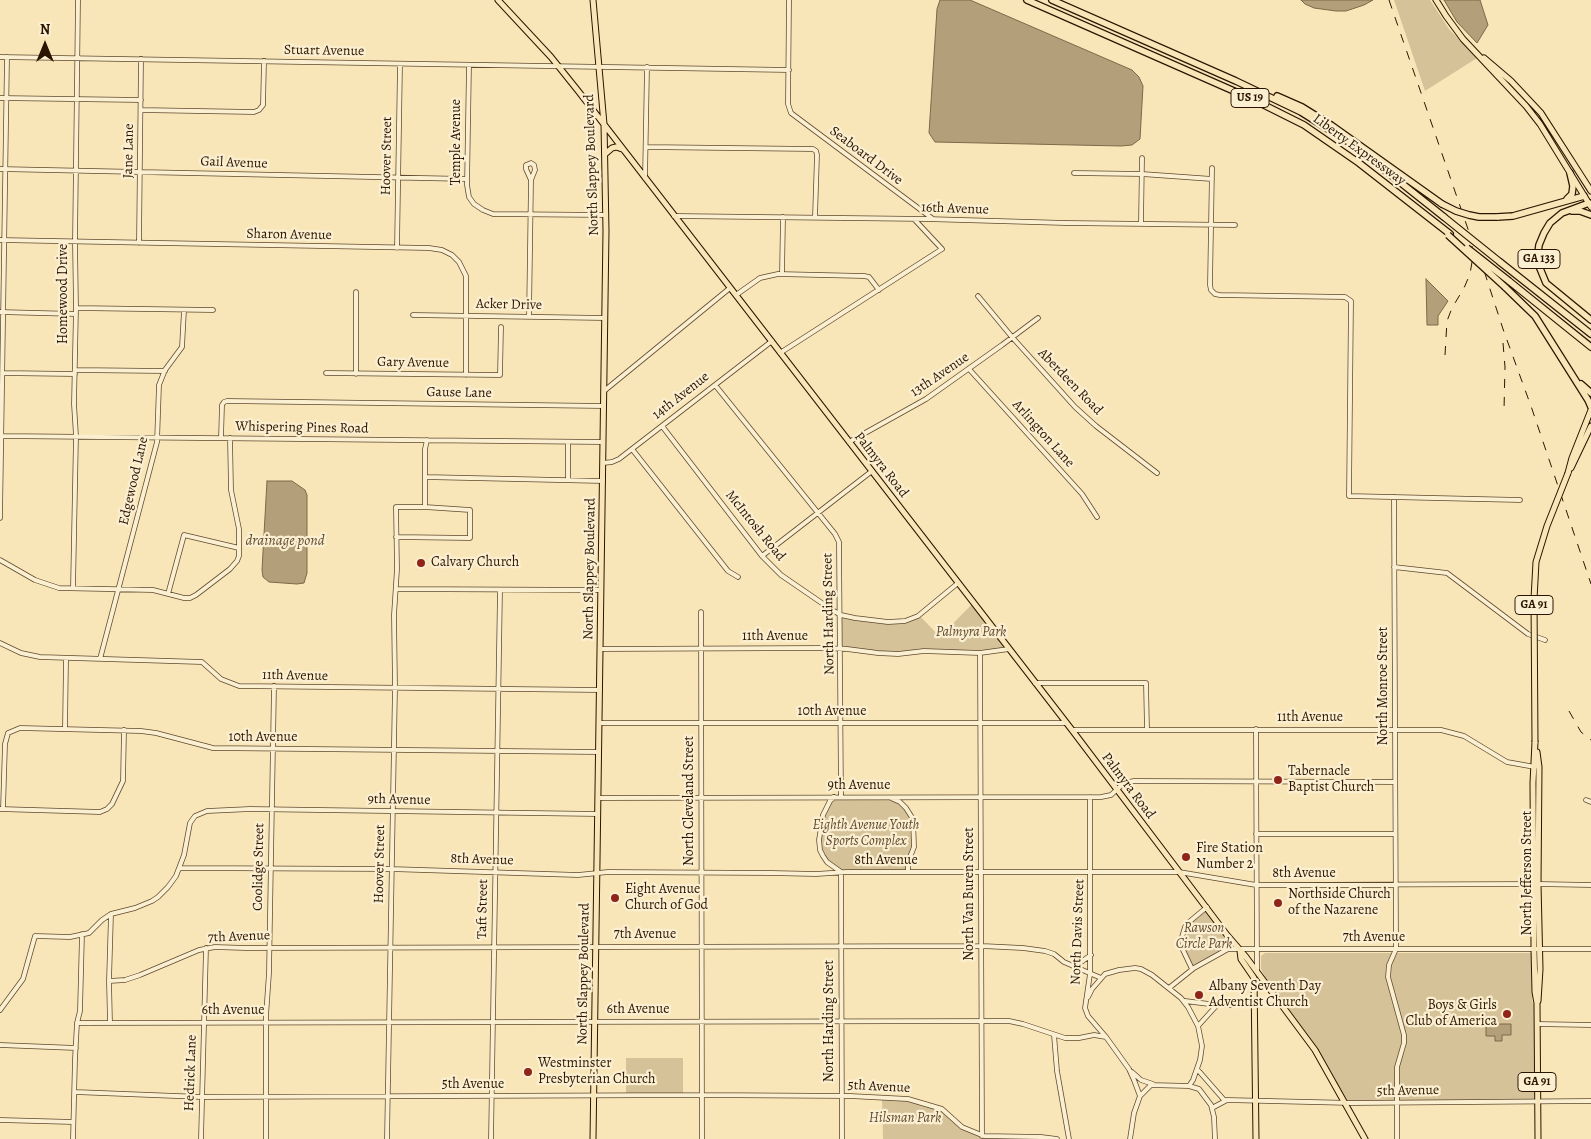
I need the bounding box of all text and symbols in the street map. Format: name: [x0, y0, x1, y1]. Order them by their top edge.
north arrow: [20, 20, 70, 70]
text: N: [40, 20, 50, 39]
street label: Stuart Avenue: [284, 42, 364, 60]
road number: US 19: [1231, 89, 1269, 108]
street label: North Slappey Boulevard: [581, 94, 603, 236]
street label: Temple Avenue: [449, 99, 465, 185]
street label: Liberty Expressway: [1309, 111, 1409, 189]
street label: Hoover Street: [378, 116, 396, 196]
street label: Jane Lane: [120, 123, 138, 179]
street label: Seaboard Drive: [826, 123, 906, 189]
street label: Gail Avenue: [200, 153, 268, 173]
street label: 16th Avenue: [921, 199, 989, 219]
street label: Sharon Avenue: [246, 226, 332, 244]
street label: Homewood Drive: [56, 244, 72, 344]
road number: GA 133: [1518, 250, 1560, 268]
street label: Acker Drive: [476, 296, 542, 314]
street label: Aberdeen Road: [1034, 345, 1106, 419]
street label: 13th Avenue: [907, 349, 973, 401]
street label: Gary Avenue: [377, 354, 449, 372]
street label: 14th Avenue: [649, 369, 713, 423]
street label: Gause Lane: [426, 384, 492, 402]
street label: Arlington Lane: [1008, 397, 1078, 471]
street label: Whispering Pines Road: [235, 418, 369, 438]
street label: Palmyra Road: [850, 429, 912, 501]
street label: Edgewood Lane: [116, 435, 152, 527]
street label: McIntosh Road: [721, 487, 789, 565]
street label: North Slappey Boulevard: [580, 498, 600, 640]
water label: drainage pond: [245, 532, 325, 550]
street label: North Harding Street: [820, 553, 838, 675]
place label: Calvary Church: [431, 555, 519, 571]
marker: Calvary Church: [415, 557, 427, 569]
road number: GA 91: [1515, 596, 1553, 614]
park label: Palmyra Park: [936, 625, 1006, 641]
street label: North Monroe Street: [1376, 627, 1392, 745]
street label: 11th Avenue: [742, 629, 808, 645]
street label: 11th Avenue: [262, 667, 328, 685]
street label: 10th Avenue: [798, 704, 866, 720]
street label: 11th Avenue: [1277, 710, 1343, 726]
street label: 10th Avenue: [229, 730, 297, 746]
street label: North Cleveland Street: [682, 736, 698, 866]
street label: Palmyra Road: [1098, 750, 1158, 822]
place label: Tabernacle Baptist Church: [1288, 764, 1374, 796]
marker: Tabernacle Baptist Church: [1272, 774, 1284, 786]
street label: 9th Avenue: [828, 778, 890, 794]
street label: 9th Avenue: [367, 791, 431, 809]
street label: North Jefferson Street: [1520, 811, 1536, 935]
park label: Eighth Avenue Youth Sports Complex: [813, 818, 919, 850]
street label: Coolidge Street: [250, 823, 268, 911]
street label: Hoover Street: [371, 824, 389, 904]
street label: North Van Buren Street: [962, 827, 978, 961]
place label: Fire Station Number 2: [1196, 841, 1263, 874]
street label: 8th Avenue: [450, 850, 514, 870]
marker: Fire Station Number 2: [1180, 851, 1192, 863]
street label: 8th Avenue: [854, 853, 918, 869]
street label: 8th Avenue: [1272, 866, 1336, 882]
street label: Taft Street: [474, 879, 492, 939]
street label: North Davis Street: [1068, 879, 1088, 985]
place label: Eight Avenue Church of God: [625, 882, 708, 914]
place label: Northside Church of the Nazarene: [1288, 887, 1391, 920]
marker: Eight Avenue Church of God: [609, 892, 621, 904]
marker: Northside Church of the Nazarene: [1272, 897, 1284, 909]
street label: North Slappey Boulevard: [574, 903, 594, 1045]
park label: Rawson Circle Park: [1176, 921, 1232, 954]
street label: 7th Avenue: [614, 927, 676, 943]
street label: 7th Avenue: [208, 928, 270, 946]
street label: 7th Avenue: [1343, 930, 1405, 946]
street label: North Harding Street: [822, 960, 838, 1082]
place label: Albany Seventh Day Adventist Church: [1209, 979, 1321, 1012]
marker: Albany Seventh Day Adventist Church: [1193, 989, 1205, 1001]
place label: Boys & Girls Club of America: [1406, 998, 1497, 1030]
street label: 6th Avenue: [606, 1002, 670, 1018]
street label: 6th Avenue: [201, 1003, 265, 1019]
marker: Boys & Girls Club of America: [1501, 1008, 1513, 1020]
street label: Hedrick Lane: [181, 1034, 201, 1112]
place label: Westminster Presbyterian Church: [538, 1056, 655, 1088]
marker: Westminster Presbyterian Church: [522, 1066, 534, 1078]
road number: GA 91: [1518, 1072, 1556, 1092]
street label: 5th Avenue: [442, 1077, 504, 1093]
street label: 5th Avenue: [847, 1077, 911, 1097]
street label: 5th Avenue: [1377, 1082, 1439, 1100]
park label: Hilsman Park: [869, 1111, 941, 1127]

